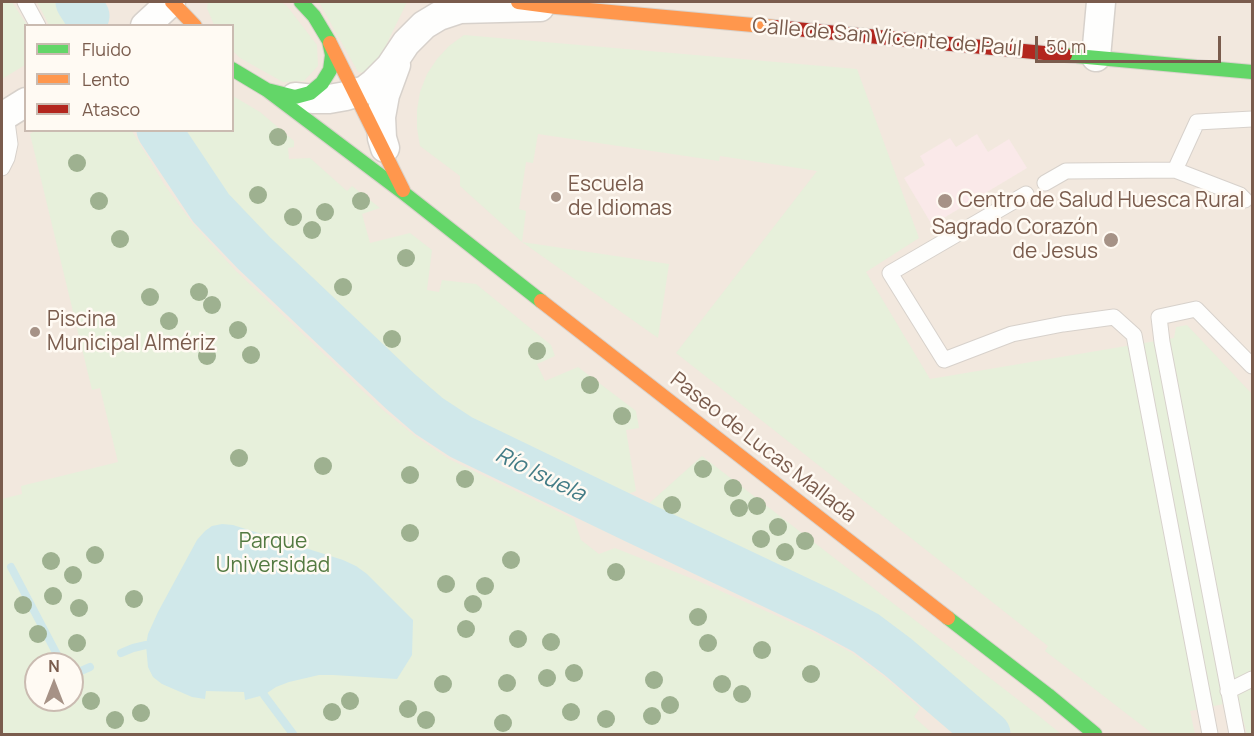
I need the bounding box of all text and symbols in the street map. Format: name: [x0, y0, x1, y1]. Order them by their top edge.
street label: Calle de San Vicente de Paúl: [751, 14, 1023, 62]
legend: [24, 24, 234, 132]
scale bar: [1038, 24, 1224, 62]
text: 50 m: [1046, 34, 1086, 58]
text: Fluido: [82, 37, 131, 61]
text: Lento: [82, 67, 130, 91]
text: Atasco: [82, 97, 140, 121]
place label: Escuela de Idiomas: [568, 172, 672, 222]
place label: Centro de Salud Huesca Rural: [958, 188, 1244, 214]
marker: Escuela de Idiomas: [549, 190, 563, 204]
marker: Centro de Salud Huesca Rural: [936, 192, 954, 210]
place label: Sagrado Corazón de Jesus: [932, 215, 1098, 265]
marker: Sagrado Corazón de Jesus: [1102, 231, 1120, 249]
place label: Piscina Municipal Almériz: [47, 307, 216, 357]
marker: Piscina Municipal Almériz: [28, 325, 42, 339]
street label: Paseo de Lucas Mallada: [665, 368, 861, 528]
water label: Río Isuela: [491, 442, 589, 508]
park label: Parque Universidad: [216, 529, 330, 579]
north arrow: [24, 652, 84, 712]
text: N: [48, 655, 60, 677]

